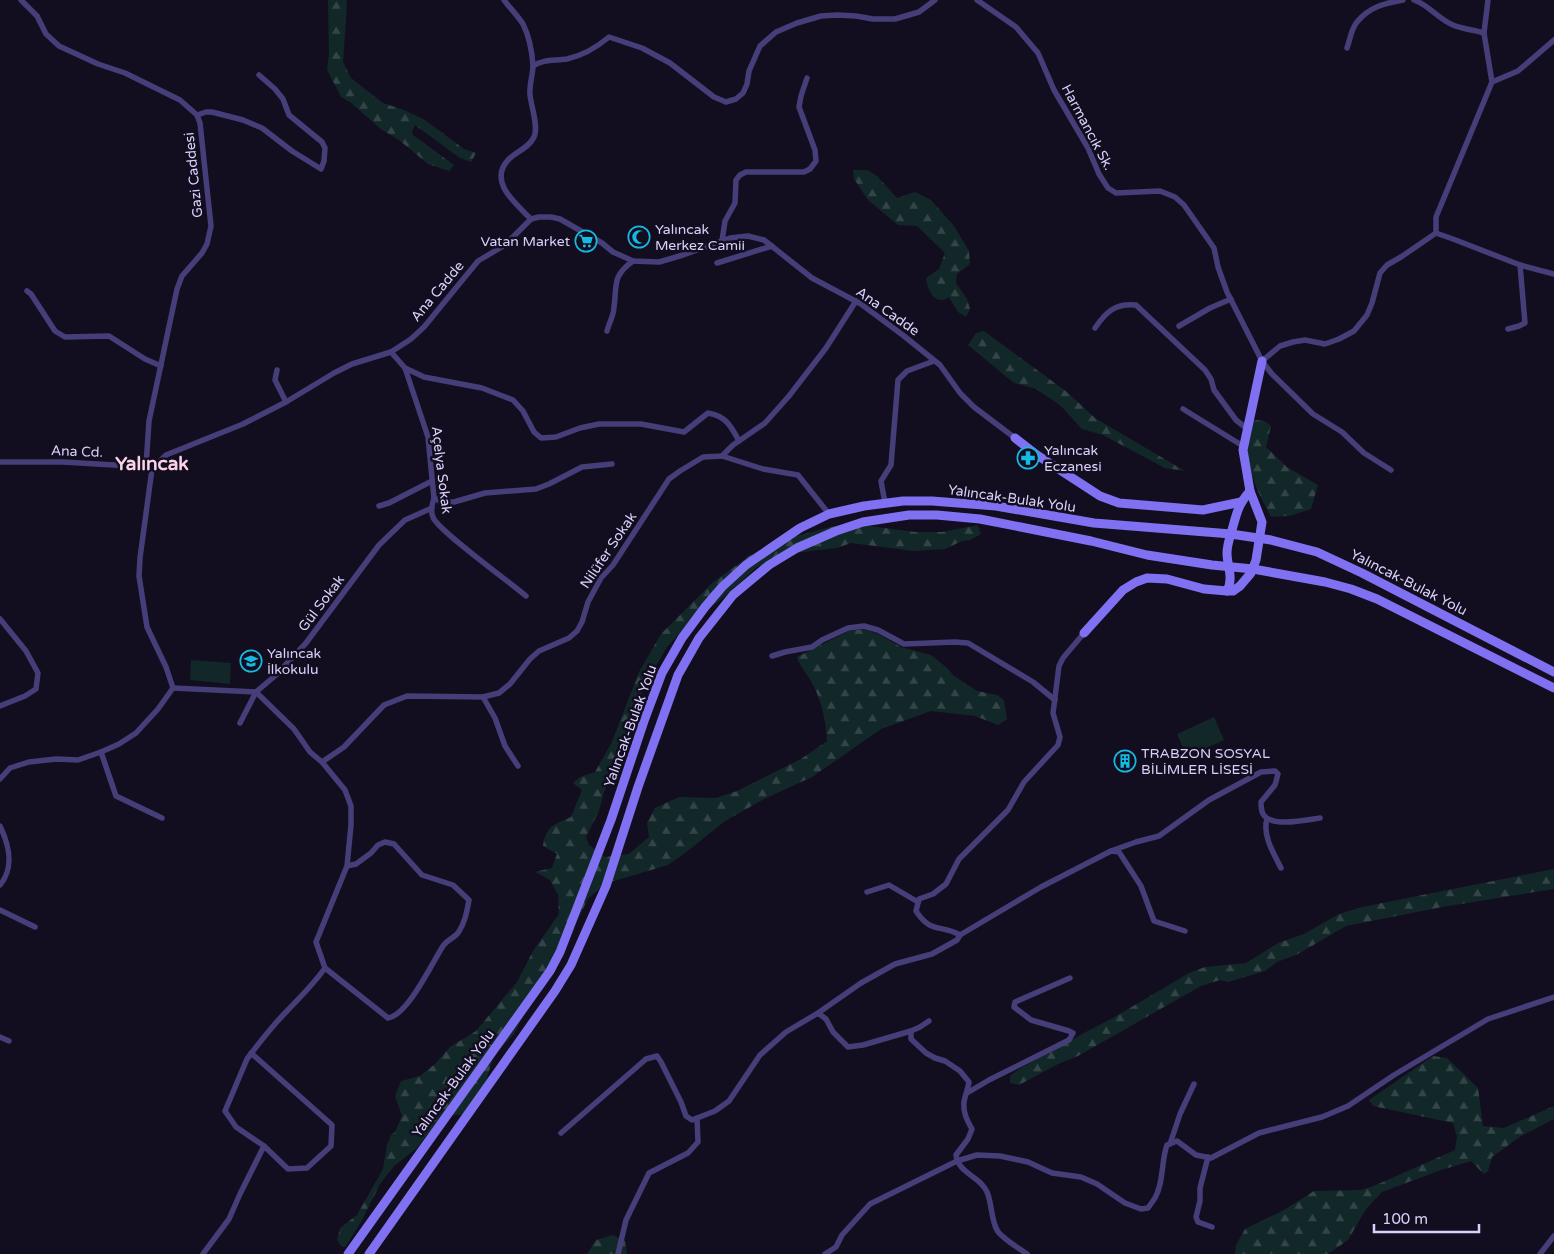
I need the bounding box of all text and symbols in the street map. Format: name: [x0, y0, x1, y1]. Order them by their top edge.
street label: Harmancık Sk.: [1058, 81, 1117, 173]
street label: Gazi Caddesi: [181, 131, 206, 219]
place label: Yalıncak Merkez Camii: [655, 221, 745, 254]
mosque icon: Yalıncak Merkez Camii: [627, 225, 651, 249]
supermarket icon: Vatan Market: [574, 229, 598, 253]
place label: Vatan Market: [480, 233, 571, 250]
street label: Ana Cadde: [407, 258, 468, 325]
street label: Ana Cadde: [853, 283, 923, 340]
street label: Açelya Sokak: [428, 425, 455, 515]
street label: Ana Cd.: [51, 442, 103, 461]
place label: Yalıncak Eczanesi: [1044, 442, 1102, 475]
pharmacy icon: Yalıncak Eczanesi: [1016, 446, 1040, 470]
district label: Yalıncak: [115, 453, 189, 475]
street label: Yalıncak-Bulak Yolu: [947, 481, 1077, 516]
street label: Nilüfer Sokak: [577, 508, 640, 592]
street label: Yalıncak-Bulak Yolu: [1347, 546, 1470, 619]
street label: Gül Sokak: [295, 571, 348, 635]
place label: Yalıncak İlkokulu: [267, 645, 322, 678]
school or university icon: Yalıncak İlkokulu: [239, 649, 263, 673]
street label: Yalıncak-Bulak Yolu: [600, 663, 661, 790]
place label: TRABZON SOSYAL BİLİMLER LİSESİ: [1141, 745, 1270, 778]
building icon: TRABZON SOSYAL BİLİMLER LİSESİ: [1113, 749, 1137, 773]
street label: Yalıncak-Bulak Yolu: [409, 1026, 498, 1140]
scale bar: [1374, 1202, 1479, 1234]
text: 100 m: [1382, 1210, 1428, 1228]

